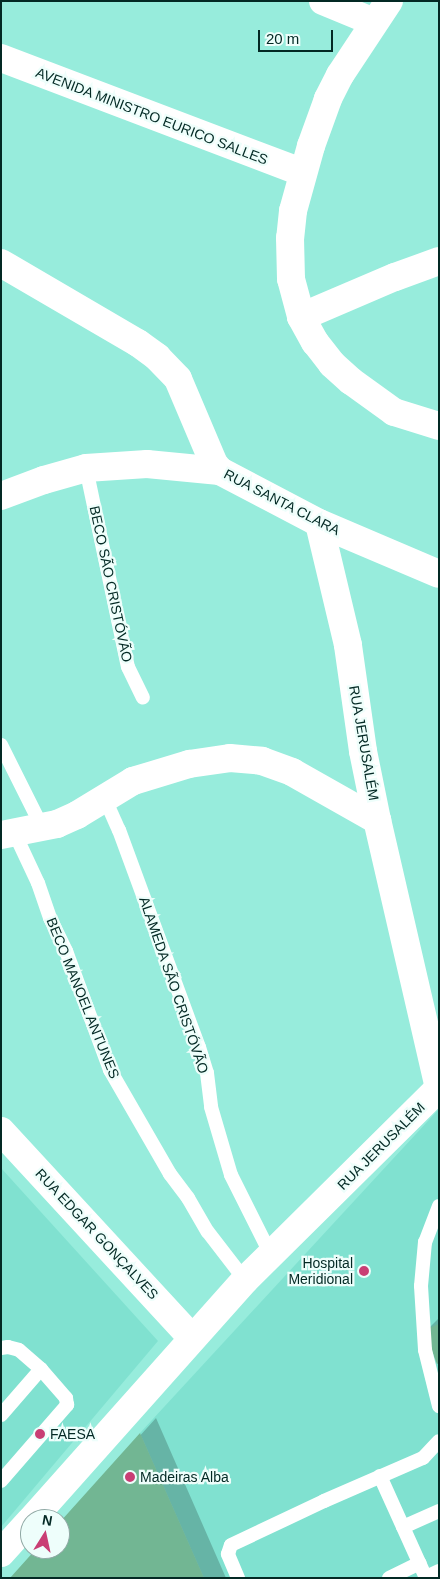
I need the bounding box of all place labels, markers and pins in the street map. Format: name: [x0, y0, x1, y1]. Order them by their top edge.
place label: Hospital Meridional: [288, 1255, 353, 1288]
marker: Hospital Meridional: [357, 1264, 371, 1278]
place label: FAESA: [50, 1426, 95, 1442]
marker: FAESA: [34, 1428, 46, 1440]
place label: Madeiras Alba: [140, 1469, 229, 1485]
marker: Madeiras Alba: [124, 1471, 136, 1483]

